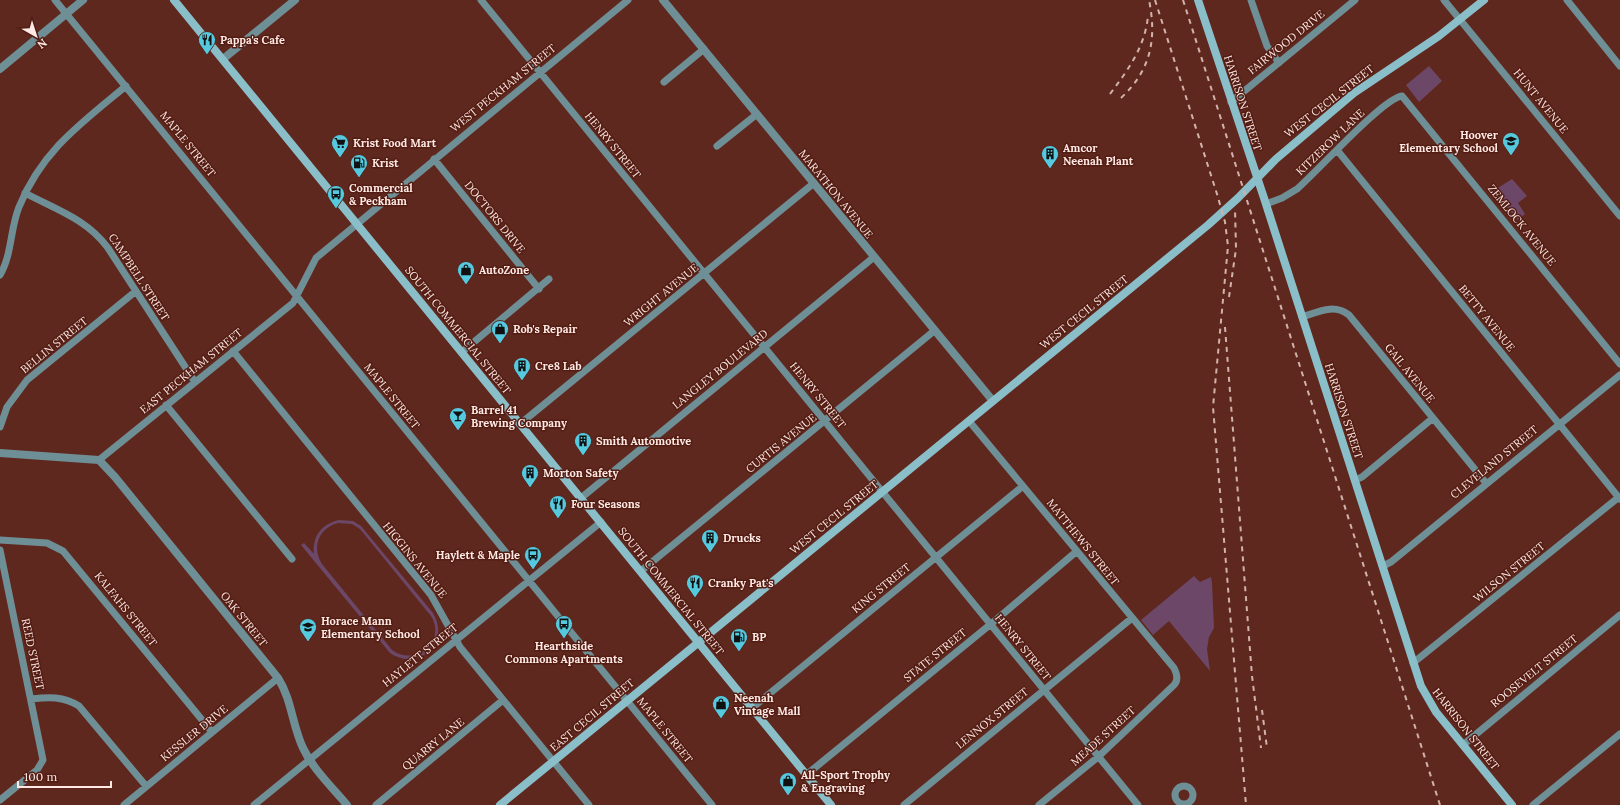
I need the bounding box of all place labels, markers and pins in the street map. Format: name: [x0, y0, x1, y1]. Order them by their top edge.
restaurant icon: Pappa's Cafe: [197, 30, 217, 55]
place label: Pappa's Cafe: [220, 33, 285, 47]
place label: Hoover Elementary School: [1399, 128, 1499, 155]
school or university icon: Hoover Elementary School: [1501, 131, 1521, 156]
supermarket icon: Krist Food Mart: [330, 133, 350, 158]
place label: Krist Food Mart: [353, 136, 437, 150]
place label: Amcor Neenah Plant: [1063, 141, 1134, 168]
building icon: Amcor Neenah Plant: [1040, 144, 1060, 169]
fuel station icon: Krist: [349, 153, 369, 178]
place label: Krist: [372, 156, 399, 170]
place label: Commercial & Peckham: [349, 181, 413, 208]
bus stop icon: Commercial & Peckham: [326, 184, 346, 209]
shop icon: AutoZone: [456, 260, 476, 285]
place label: AutoZone: [479, 263, 529, 277]
shop icon: Rob's Repair: [490, 319, 510, 344]
place label: Rob's Repair: [513, 322, 578, 336]
building icon: Cre8 Lab: [512, 356, 532, 381]
place label: Cre8 Lab: [535, 359, 582, 373]
place label: Barrel 41 Brewing Company: [471, 403, 568, 430]
bar icon: Barrel 41 Brewing Company: [448, 406, 468, 431]
building icon: Smith Automotive: [573, 431, 593, 456]
place label: Smith Automotive: [596, 434, 691, 448]
building icon: Morton Safety: [520, 463, 540, 488]
place label: Morton Safety: [543, 466, 619, 480]
restaurant icon: Four Seasons: [548, 494, 568, 519]
place label: Four Seasons: [571, 497, 640, 511]
building icon: Drucks: [700, 528, 720, 553]
place label: Drucks: [723, 531, 761, 545]
bus stop icon: Haylett & Maple: [523, 545, 543, 570]
place label: Haylett & Maple: [436, 548, 520, 562]
restaurant icon: Cranky Pat's: [685, 573, 705, 598]
place label: Cranky Pat's: [708, 576, 774, 590]
place label: Horace Mann Elementary School: [321, 614, 420, 641]
bus stop icon: Hearthside Commons Apartments: [554, 614, 574, 639]
school or university icon: Horace Mann Elementary School: [298, 617, 318, 642]
fuel station icon: BP: [729, 627, 749, 652]
place label: BP: [752, 630, 766, 644]
place label: Hearthside Commons Apartments: [505, 639, 623, 666]
place label: Neenah Vintage Mall: [734, 691, 801, 718]
shop icon: Neenah Vintage Mall: [711, 694, 731, 719]
place label: All-Sport Trophy & Engraving: [801, 768, 891, 795]
shop icon: All-Sport Trophy & Engraving: [778, 771, 798, 796]

